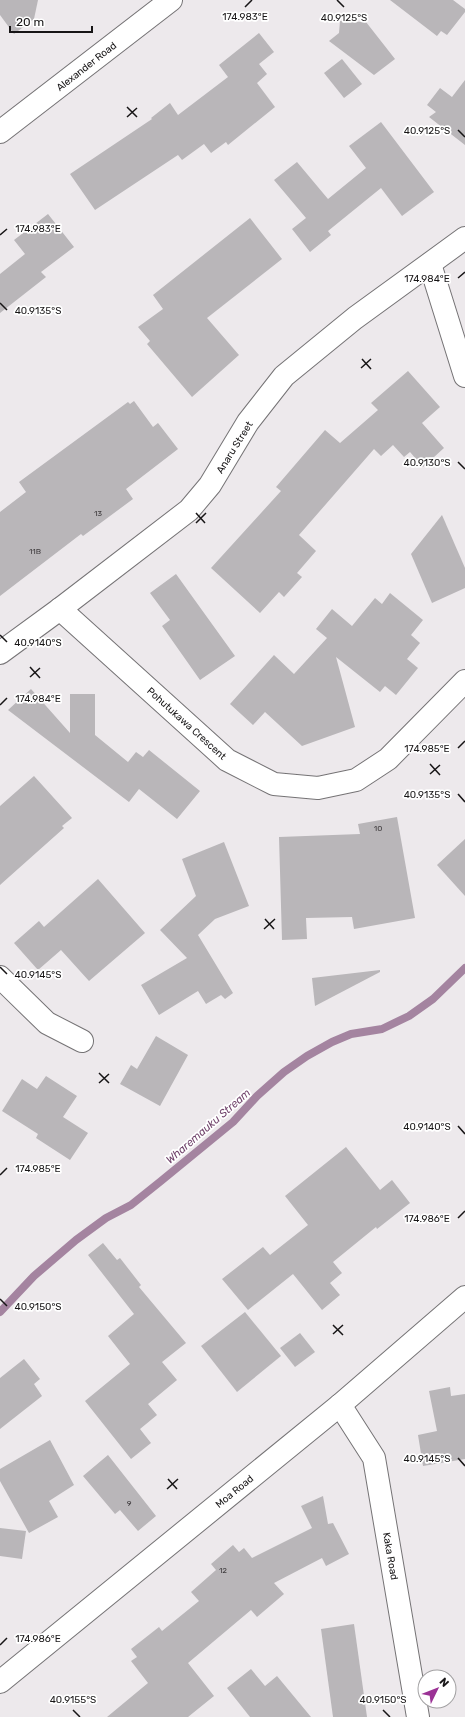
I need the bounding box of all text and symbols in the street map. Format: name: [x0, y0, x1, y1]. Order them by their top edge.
scale bar: [10, 8, 92, 34]
text: 174.983°E: [222, 11, 268, 23]
text: 40.9125°S: [321, 12, 367, 24]
text: 20 m: [16, 15, 44, 29]
street label: Alexander Road: [54, 40, 119, 94]
text: 40.9125°S: [404, 125, 450, 137]
text: 174.983°E: [15, 223, 61, 235]
text: 174.984°E: [404, 273, 450, 285]
text: 40.9135°S: [15, 305, 61, 317]
street label: Anaru Street: [214, 419, 256, 476]
text: 40.9130°S: [403, 457, 451, 469]
house number: 13: [94, 509, 102, 518]
house number: 11B: [29, 547, 41, 556]
text: 40.9140°S: [14, 637, 62, 649]
street label: Pohutukawa Crescent: [144, 685, 229, 763]
text: 174.984°E: [15, 693, 61, 705]
text: 174.985°E: [404, 743, 450, 755]
text: 40.9135°S: [404, 789, 450, 801]
house number: 10: [374, 824, 382, 833]
text: 40.9145°S: [15, 969, 61, 981]
water label: Wharemauku Stream: [163, 1086, 253, 1167]
text: 40.9140°S: [403, 1121, 451, 1133]
text: 174.985°E: [15, 1163, 61, 1175]
text: 174.986°E: [404, 1213, 450, 1225]
text: 40.9150°S: [14, 1301, 62, 1313]
text: 40.9145°S: [404, 1453, 450, 1465]
street label: Moa Road: [213, 1473, 256, 1511]
house number: 9: [127, 1499, 132, 1508]
street label: Kaka Road: [380, 1531, 400, 1581]
house number: 12: [219, 1566, 227, 1575]
text: 174.986°E: [15, 1633, 61, 1645]
north arrow: [417, 1669, 457, 1709]
text: N: [436, 1675, 451, 1690]
text: 40.9155°S: [50, 1694, 96, 1706]
text: 40.9150°S: [359, 1694, 407, 1706]

